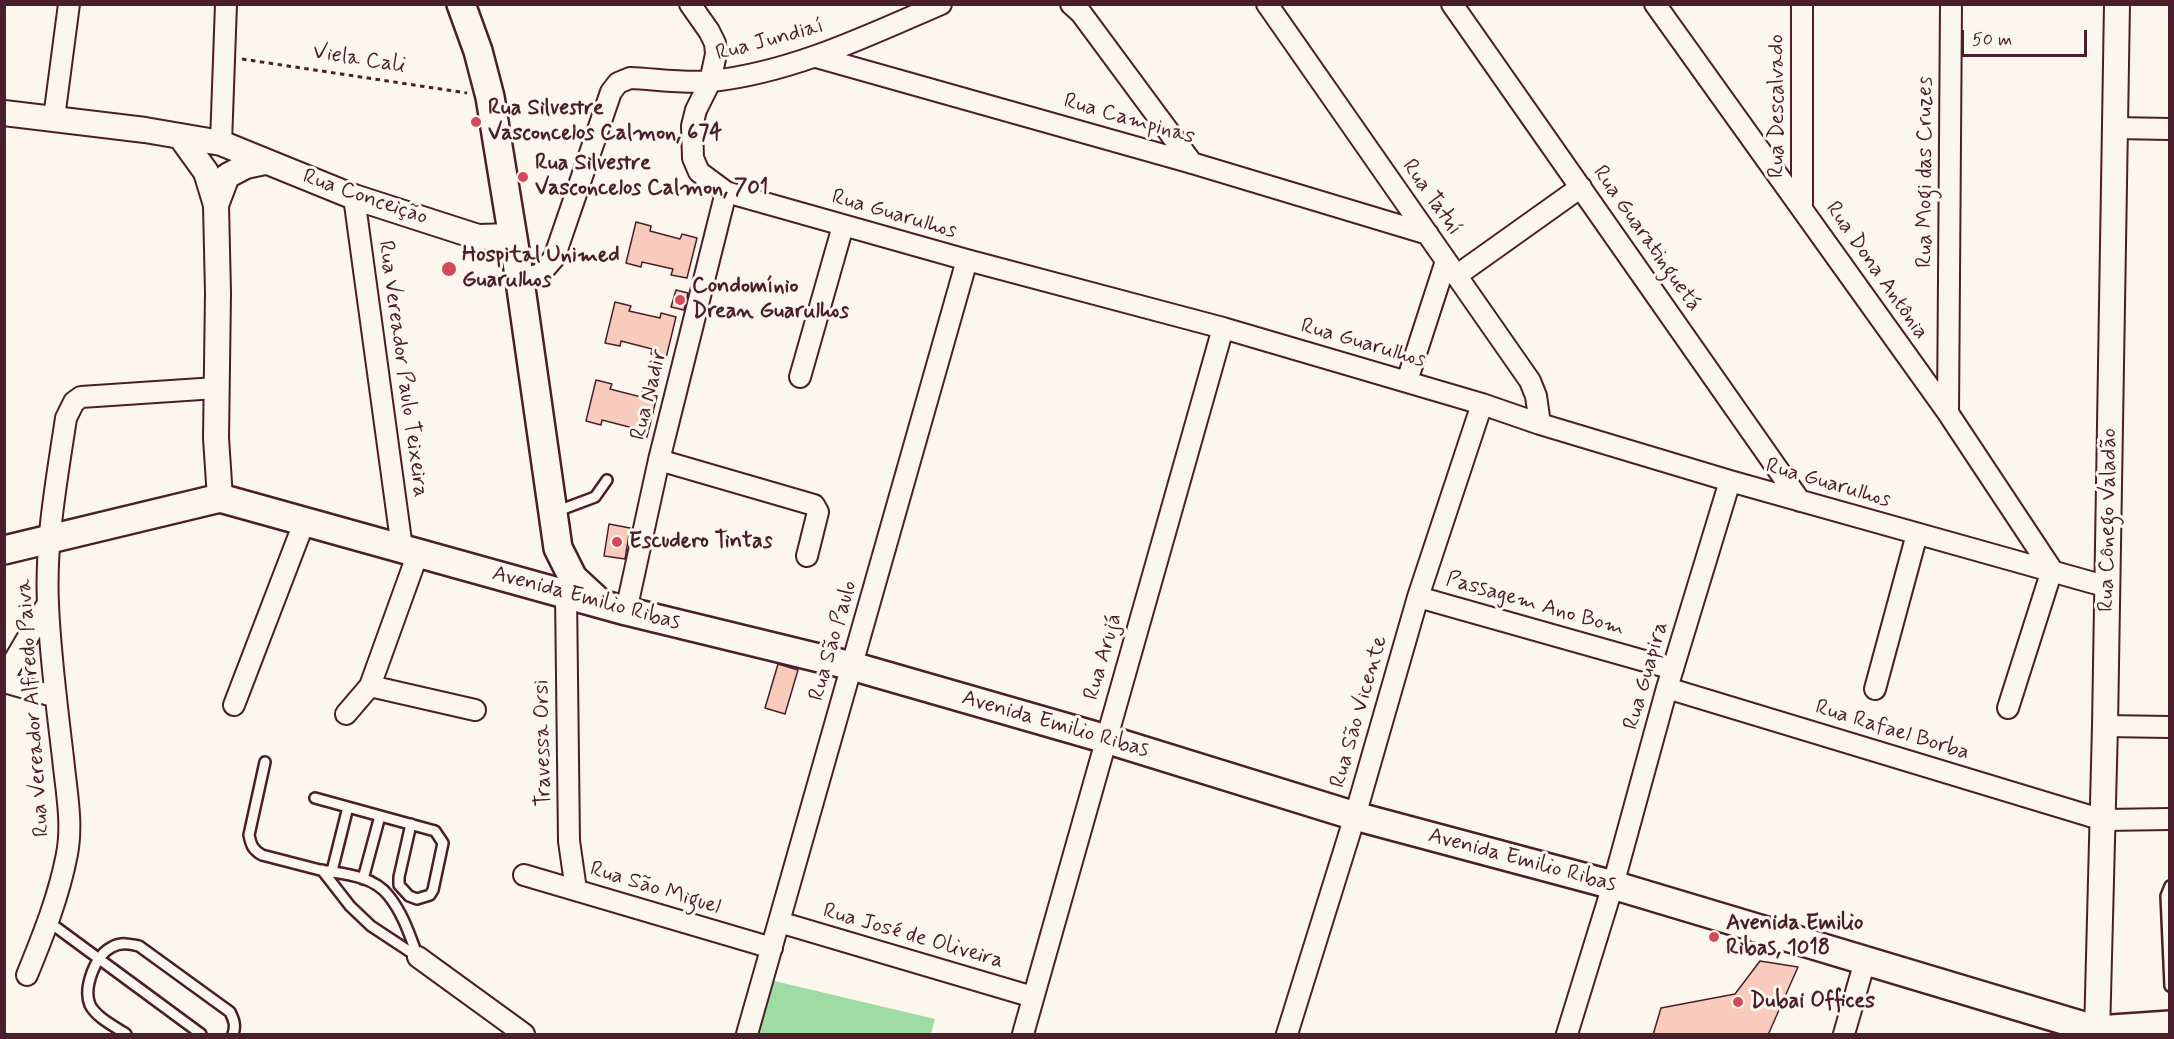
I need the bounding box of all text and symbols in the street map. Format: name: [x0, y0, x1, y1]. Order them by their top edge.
street label: Rua Jundiaí: [713, 14, 827, 68]
scale bar: [1964, 18, 2090, 56]
text: 50 m: [1972, 28, 2012, 52]
street label: Rua Descalvado: [1765, 34, 1791, 178]
street label: Viela Cali: [311, 40, 407, 80]
street label: Rua Mogi das Cruzes: [1913, 76, 1939, 268]
street label: Rua Campinas: [1060, 89, 1198, 151]
place label: Rua Silvestre Vasconcelos Calmon, 674: [488, 96, 722, 148]
marker: Rua Silvestre Vasconcelos Calmon, 674: [469, 115, 483, 129]
place label: Rua Silvestre Vasconcelos Calmon, 701: [535, 151, 768, 202]
street label: Rua Tatuí: [1395, 155, 1467, 241]
street label: Rua Guaratinguetá: [1586, 161, 1706, 317]
street label: Rua Conceição: [299, 164, 431, 232]
marker: Rua Silvestre Vasconcelos Calmon, 701: [516, 170, 530, 184]
street label: Rua Guarulhos: [828, 185, 960, 245]
street label: Rua Dona Antônia: [1819, 197, 1933, 345]
street label: Rua Vereador Paulo Teixeira: [371, 239, 433, 499]
place label: Hospital Unimed Guarulhos: [462, 243, 620, 294]
marker: Hospital Unimed Guarulhos: [440, 260, 458, 278]
place label: Condomínio Drean Guarulhos: [692, 274, 849, 326]
marker: Condomínio Drean Guarulhos: [673, 293, 687, 307]
street label: Rua Guarulhos: [1297, 314, 1429, 374]
street label: Rua Nadir: [626, 347, 674, 443]
street label: Rua Cônego Valadão: [2094, 428, 2124, 612]
street label: Rua Guarulhos: [1762, 454, 1894, 514]
place label: Escudero Tintas: [629, 529, 772, 555]
marker: Escudero Tintas: [610, 535, 624, 549]
street label: Avenida Emilio Ribas: [489, 561, 683, 637]
street label: Passagem Ano Bom: [1443, 567, 1627, 643]
street label: Rua Vereador Alfredo Paiva: [12, 578, 56, 838]
street label: Rua São Paulo: [804, 578, 864, 704]
street label: Rua Arujá: [1079, 611, 1129, 703]
street label: Rua Guapira: [1619, 619, 1675, 733]
street label: Rua São Vicente: [1326, 633, 1394, 791]
street label: Travessa Orsi: [530, 679, 558, 807]
street label: Avenida Emilio Ribas: [958, 686, 1152, 764]
street label: Rua Rafael Borba: [1812, 695, 1972, 767]
street label: Avenida Emilio Ribas: [1425, 823, 1619, 899]
street label: Rua São Miguel: [586, 857, 724, 921]
street label: Rua José de Oliveira: [820, 899, 1006, 975]
place label: Avenida Emilio Ribas, 1018: [1726, 911, 1863, 962]
marker: Avenida Emilio Ribas, 1018: [1707, 930, 1721, 944]
place label: Dubai Offices: [1750, 989, 1875, 1015]
marker: Dubai Offices: [1731, 995, 1745, 1009]

